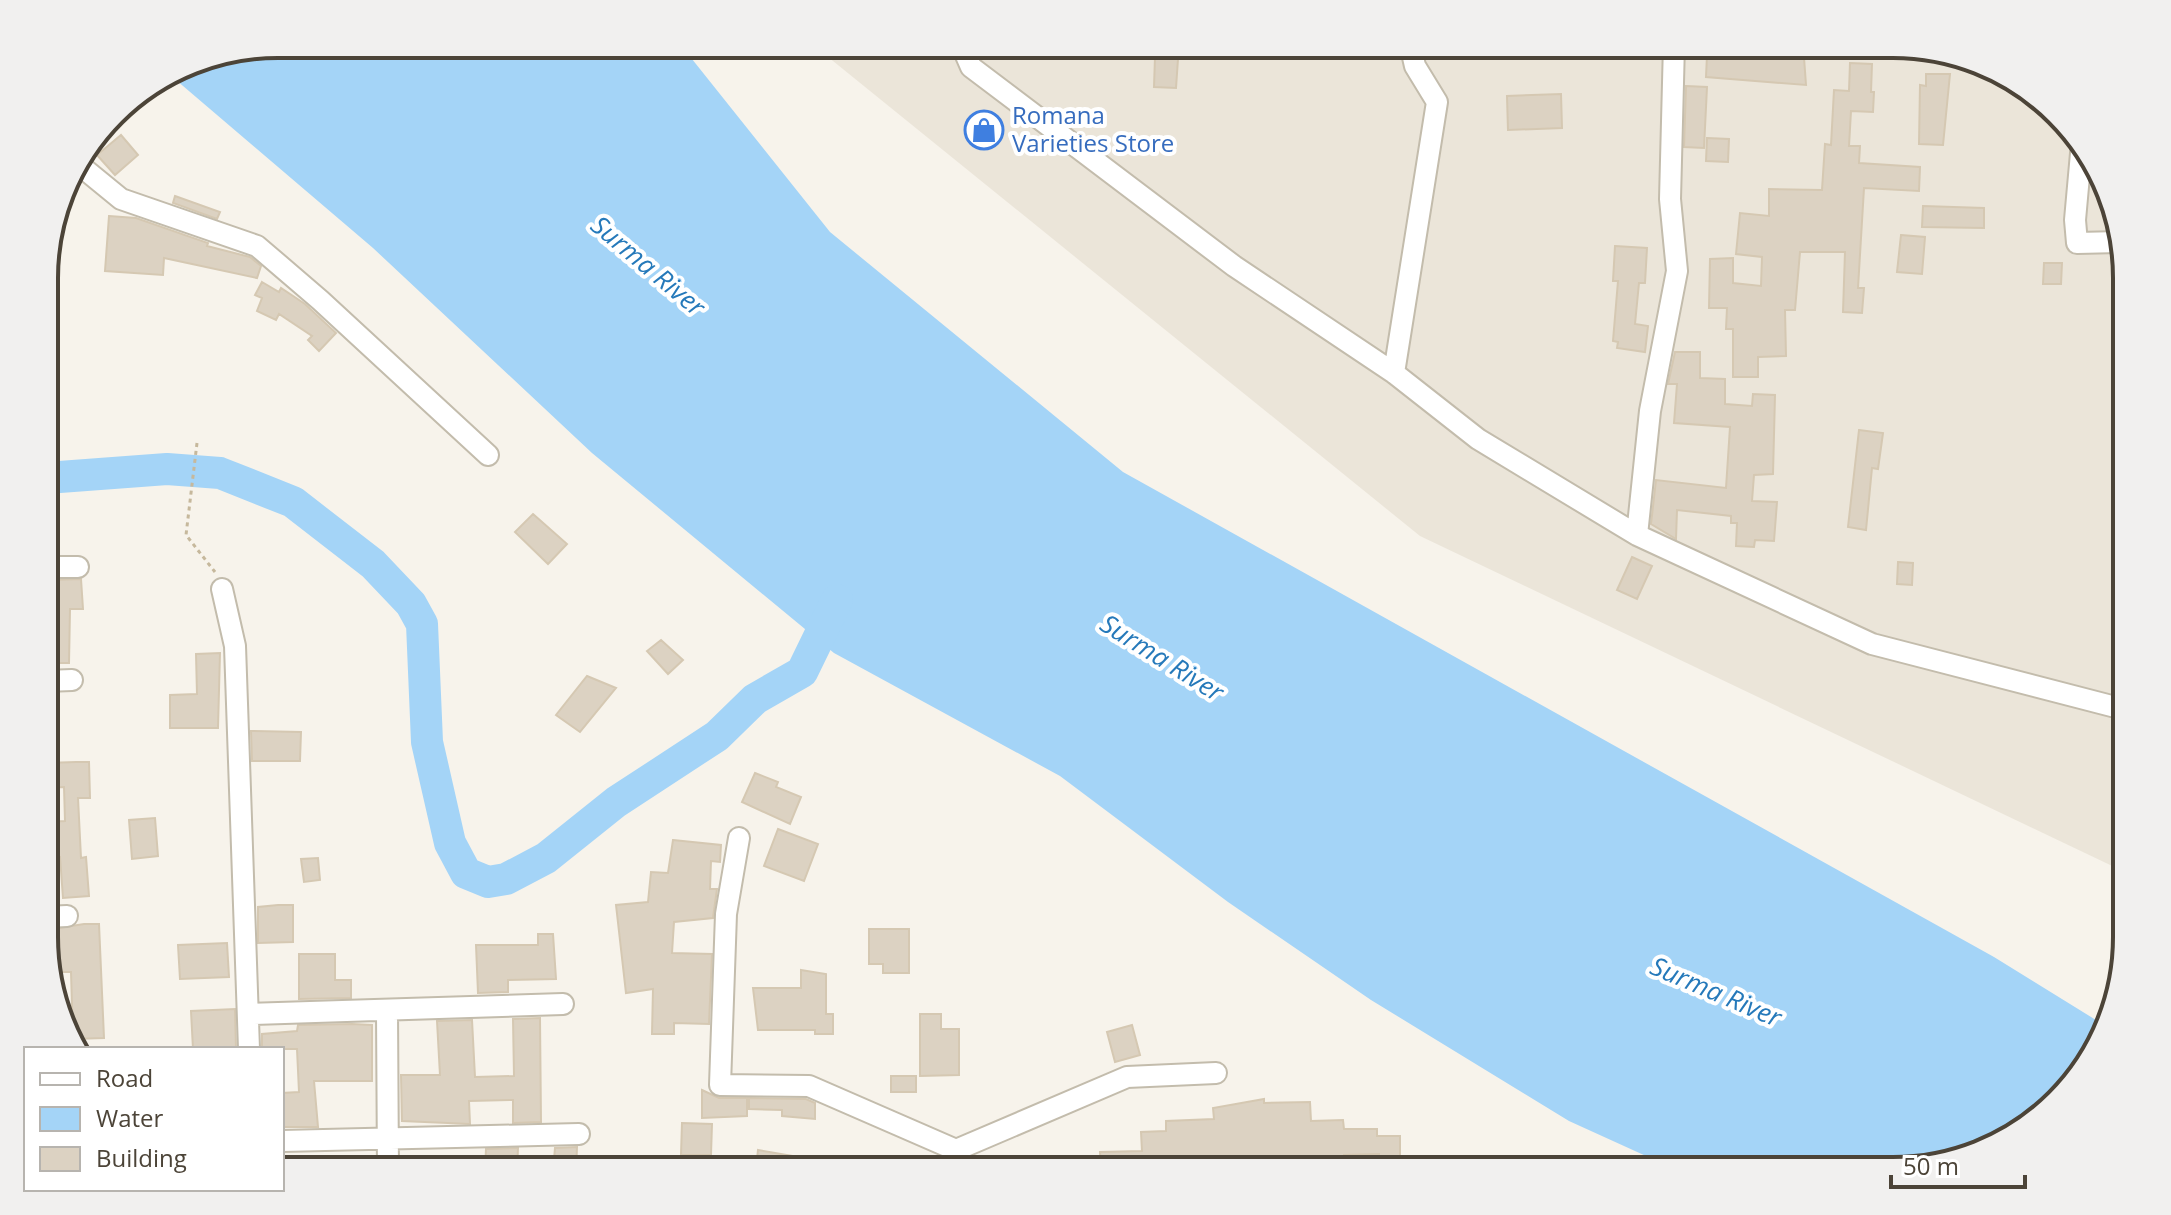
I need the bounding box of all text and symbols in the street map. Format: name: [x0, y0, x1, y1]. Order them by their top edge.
place label: Romana Varieties Store: [1012, 98, 1174, 159]
shop icon: Romana Varieties Store: [963, 109, 1005, 151]
water label: Surma River: [584, 207, 715, 325]
water label: Surma River: [1094, 605, 1233, 710]
water label: Surma River: [1645, 947, 1789, 1035]
legend: [24, 1047, 284, 1191]
text: Road: [96, 1061, 153, 1094]
text: Water: [96, 1101, 164, 1134]
scale bar: [1891, 1139, 2025, 1189]
text: Building: [96, 1141, 187, 1174]
text: 50 m: [1903, 1149, 1959, 1182]

